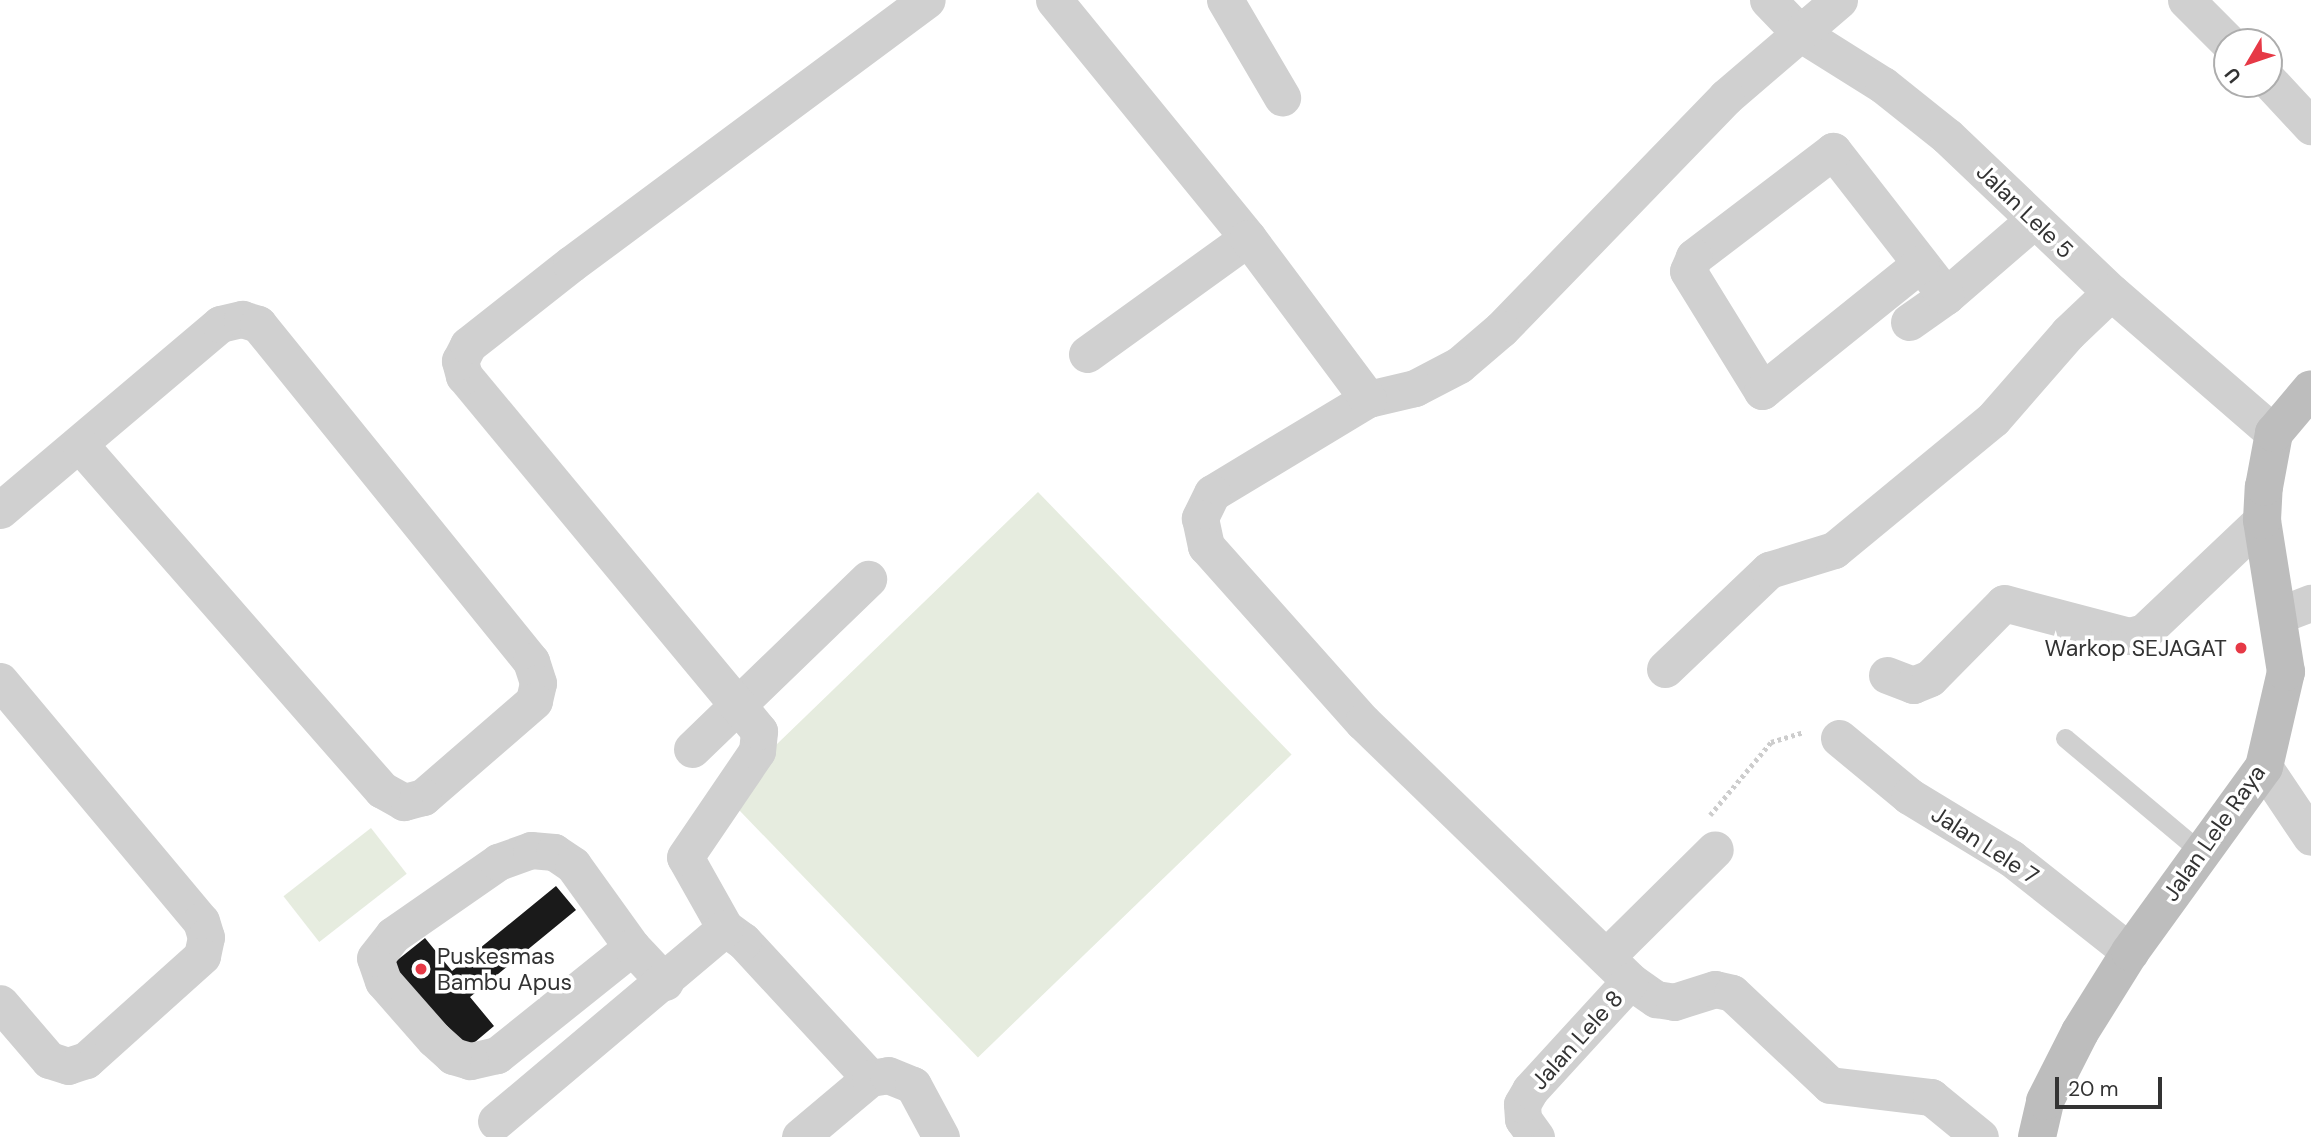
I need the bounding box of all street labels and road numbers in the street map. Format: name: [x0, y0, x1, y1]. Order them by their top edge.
street label: Jalan Lele 5: [1971, 158, 2079, 264]
street label: Jalan Lele Raya: [2157, 760, 2271, 906]
street label: Jalan Lele 7: [1926, 800, 2044, 890]
street label: Jalan Lele 8: [1525, 985, 1629, 1095]

